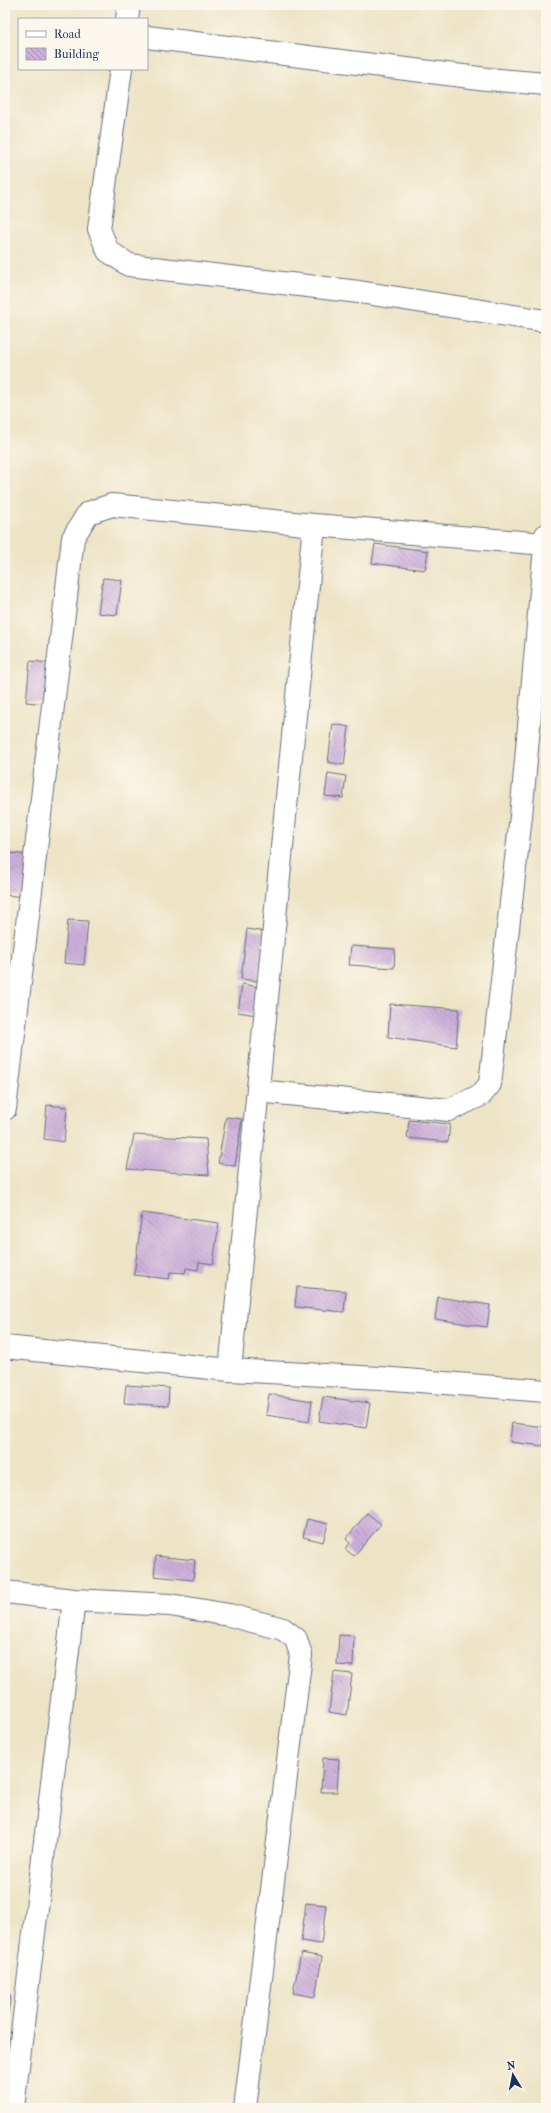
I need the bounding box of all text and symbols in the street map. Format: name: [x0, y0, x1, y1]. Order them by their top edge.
legend: [18, 18, 148, 70]
text: Road: [54, 27, 81, 41]
text: Building: [54, 47, 99, 61]
north arrow: [493, 2055, 533, 2095]
text: N: [506, 2058, 517, 2073]

